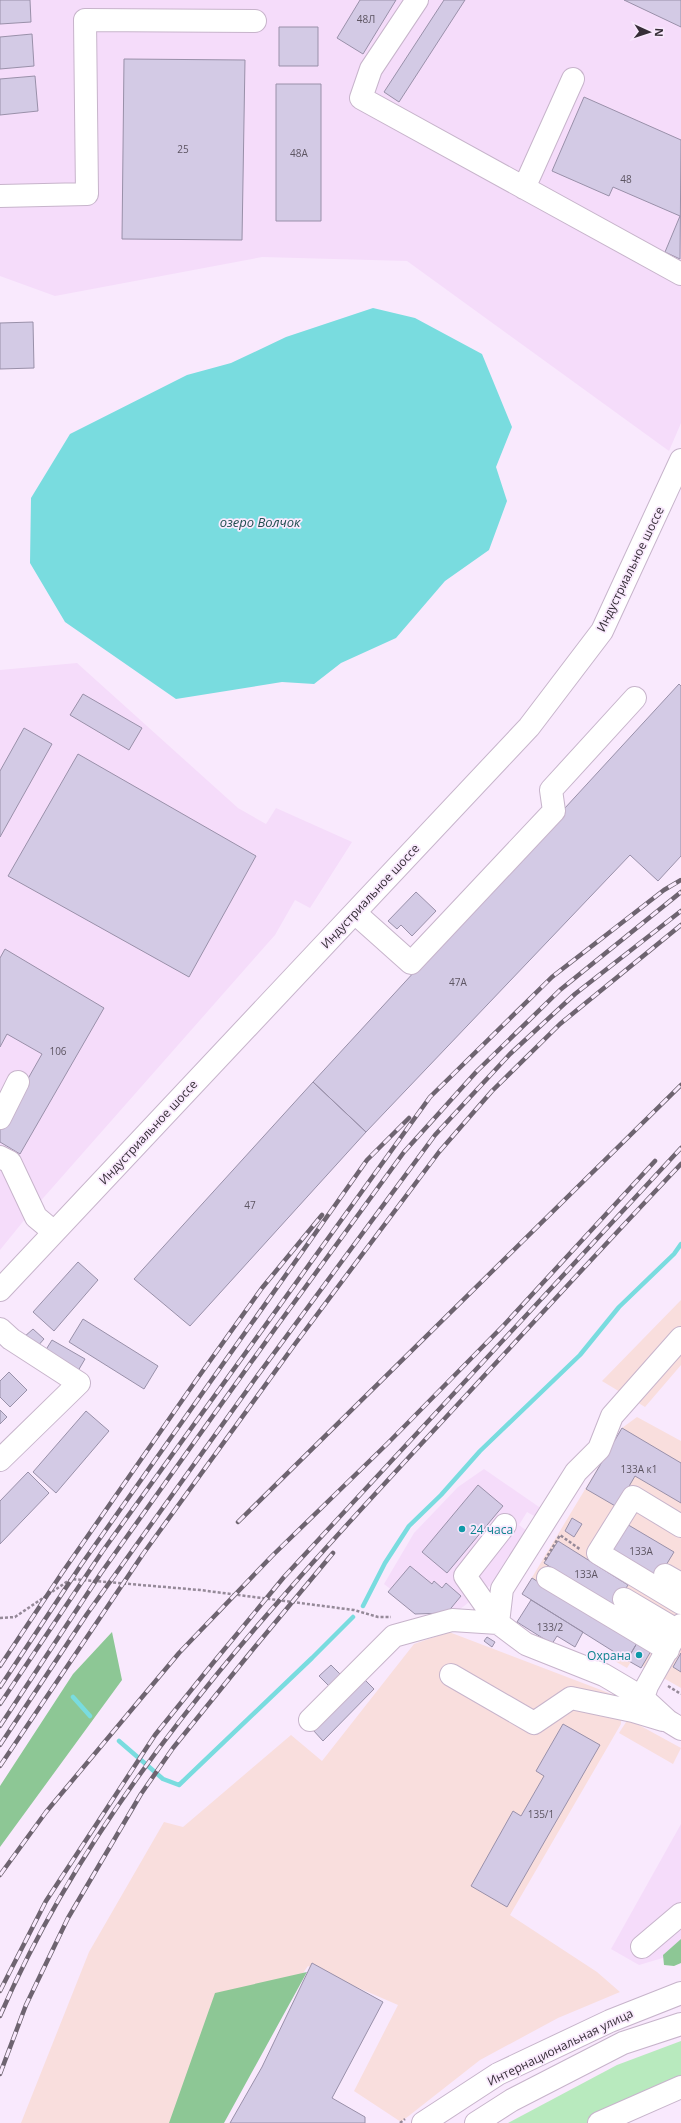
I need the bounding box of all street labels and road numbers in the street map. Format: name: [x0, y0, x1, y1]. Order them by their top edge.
street label: Индустриальное шоссе: [592, 503, 668, 634]
street label: Индустриальное шоссе: [317, 840, 423, 952]
street label: Индустриальное шоссе: [95, 1076, 201, 1188]
street label: Интернациональная улица: [484, 2004, 636, 2090]

